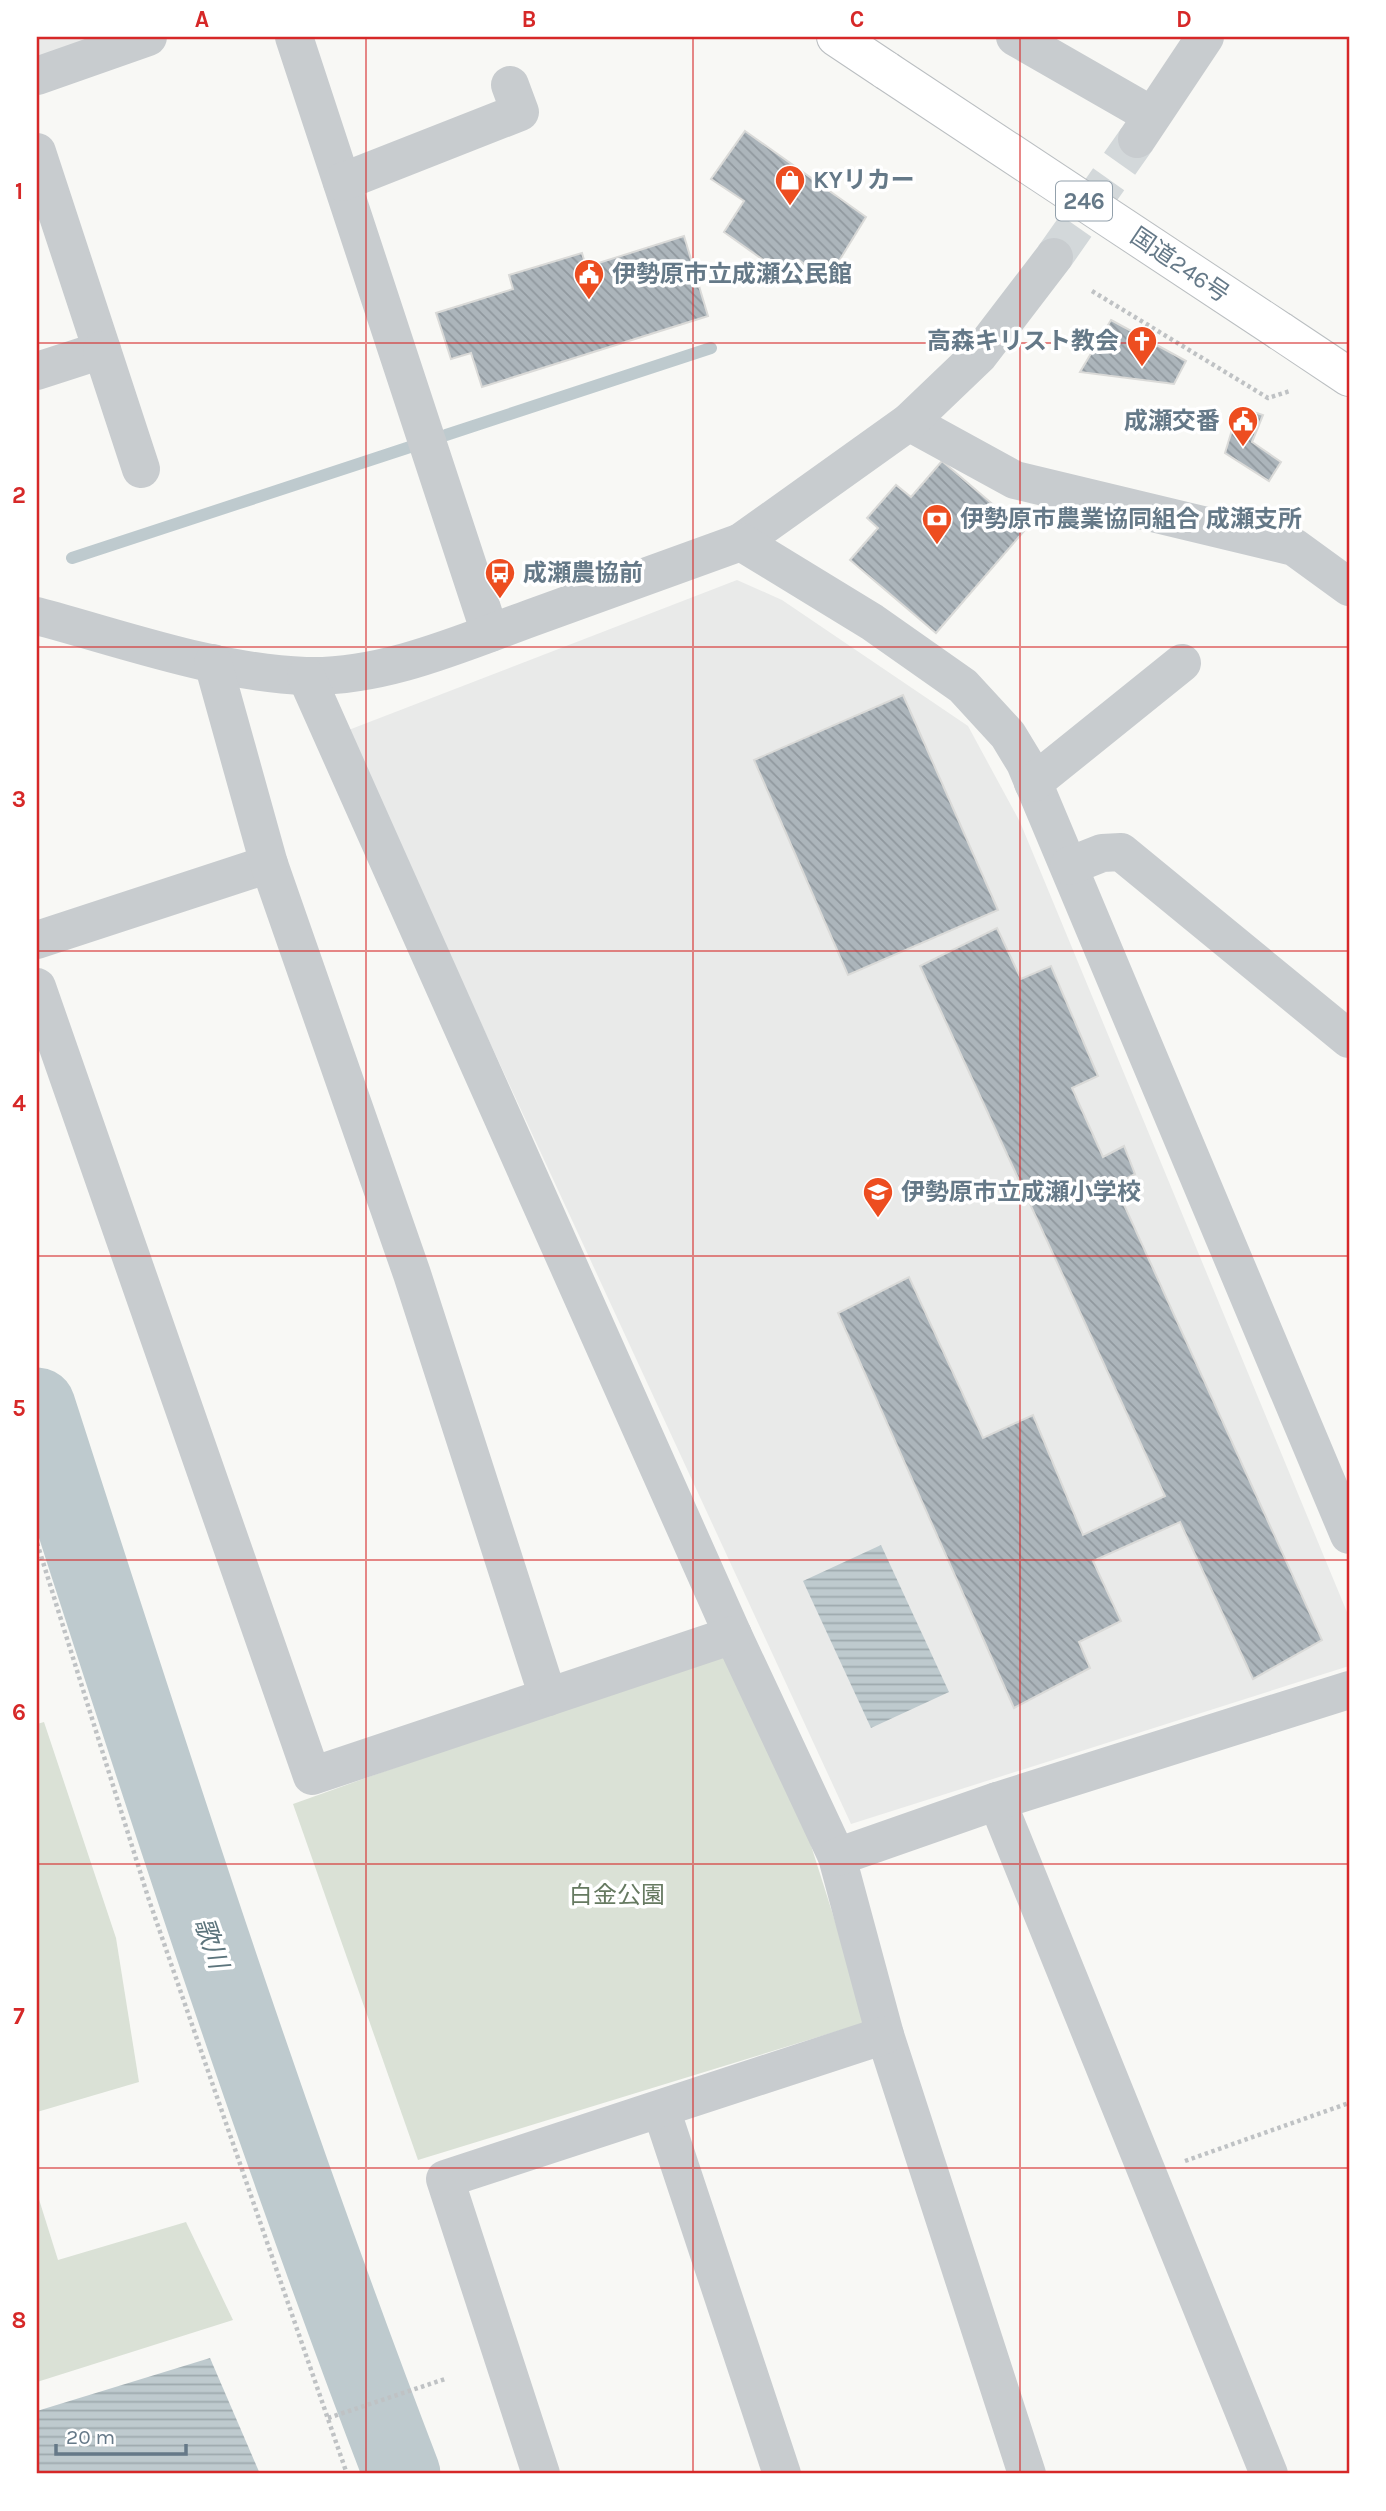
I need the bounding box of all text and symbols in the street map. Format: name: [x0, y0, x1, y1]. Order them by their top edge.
text: A: [195, 6, 209, 33]
text: B: [522, 6, 536, 33]
text: C: [850, 6, 864, 33]
text: D: [1176, 6, 1192, 33]
shop icon: KYリカー: [773, 163, 807, 207]
place label: KYリカー: [813, 166, 915, 194]
text: 1: [15, 178, 23, 205]
road number: 246: [1056, 182, 1112, 220]
street label: 国道246号: [1125, 222, 1235, 308]
public building icon: 伊勢原市立成瀬公民館: [572, 257, 606, 301]
place label: 伊勢原市立成瀬公民館: [612, 260, 852, 288]
church icon: 高森キリスト教会: [1125, 324, 1159, 368]
place label: 高森キリスト教会: [927, 327, 1119, 355]
public building icon: 成瀬交番: [1226, 404, 1260, 448]
place label: 成瀬交番: [1124, 407, 1220, 435]
text: 2: [12, 482, 26, 509]
bank icon: 伊勢原市農業協同組合 成瀬支所: [920, 502, 954, 546]
place label: 伊勢原市農業協同組合 成瀬支所: [960, 505, 1302, 533]
bus stop icon: 成瀬農協前: [483, 556, 517, 600]
place label: 成瀬農協前: [523, 559, 643, 587]
text: 3: [12, 786, 26, 813]
text: 4: [12, 1090, 26, 1117]
school or university icon: 伊勢原市立成瀬小学校: [861, 1175, 895, 1219]
place label: 伊勢原市立成瀬小学校: [901, 1178, 1141, 1206]
text: 5: [12, 1395, 26, 1422]
text: 6: [12, 1699, 26, 1726]
park label: 白金公園: [569, 1881, 665, 1909]
water label: 歌川: [188, 1913, 235, 1975]
text: 7: [13, 2003, 25, 2030]
text: 8: [12, 2307, 26, 2334]
scale bar: [56, 2413, 186, 2457]
text: 20 m: [66, 2425, 115, 2449]

